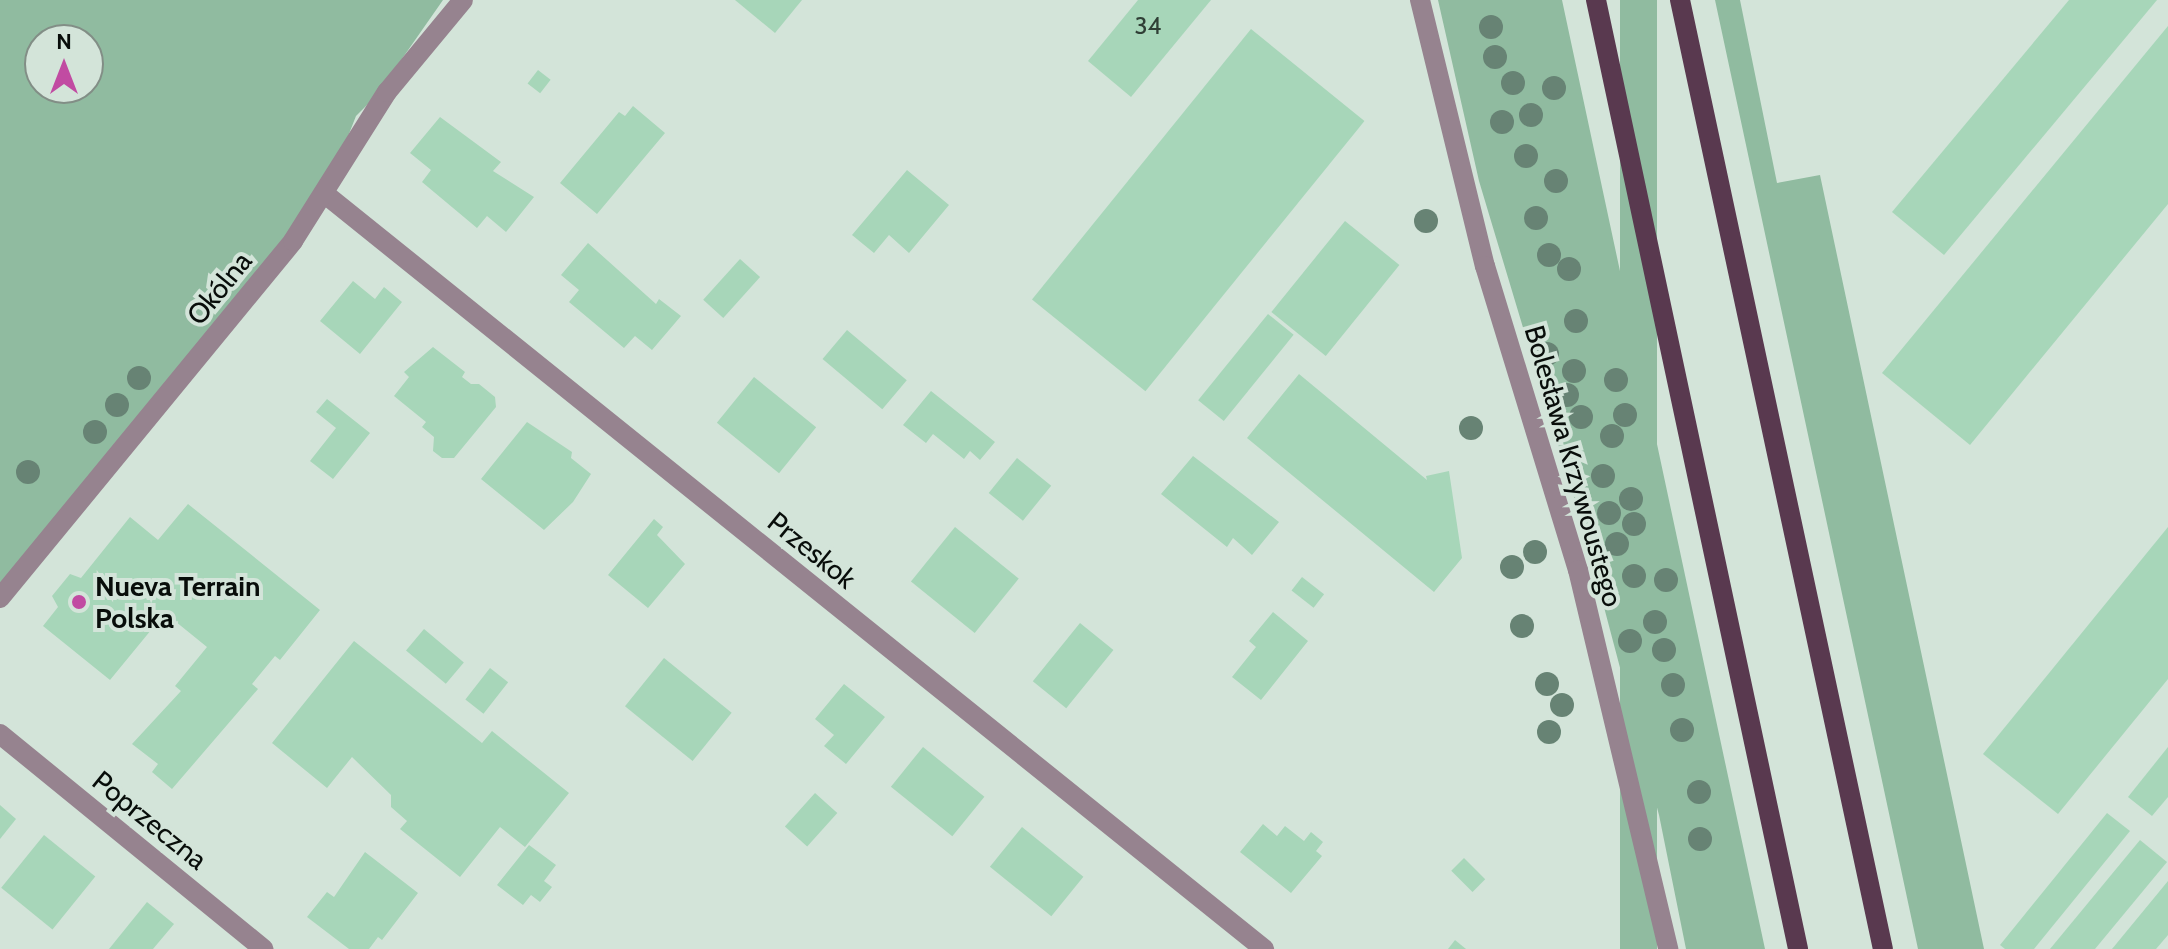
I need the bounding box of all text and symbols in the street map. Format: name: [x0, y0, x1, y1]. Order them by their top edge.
house number: 34: [1135, 12, 1161, 40]
north arrow: [24, 24, 104, 104]
text: N: [56, 28, 72, 55]
street label: Okólna: [179, 245, 259, 331]
street label: Bolesława Krzywoustego: [1518, 322, 1630, 610]
street label: Przeskok: [761, 504, 863, 596]
place label: Nueva Terrain Polska: [95, 569, 261, 635]
marker: Nueva Terrain Polska: [70, 593, 88, 611]
street label: Poprzeczna: [86, 764, 214, 876]

